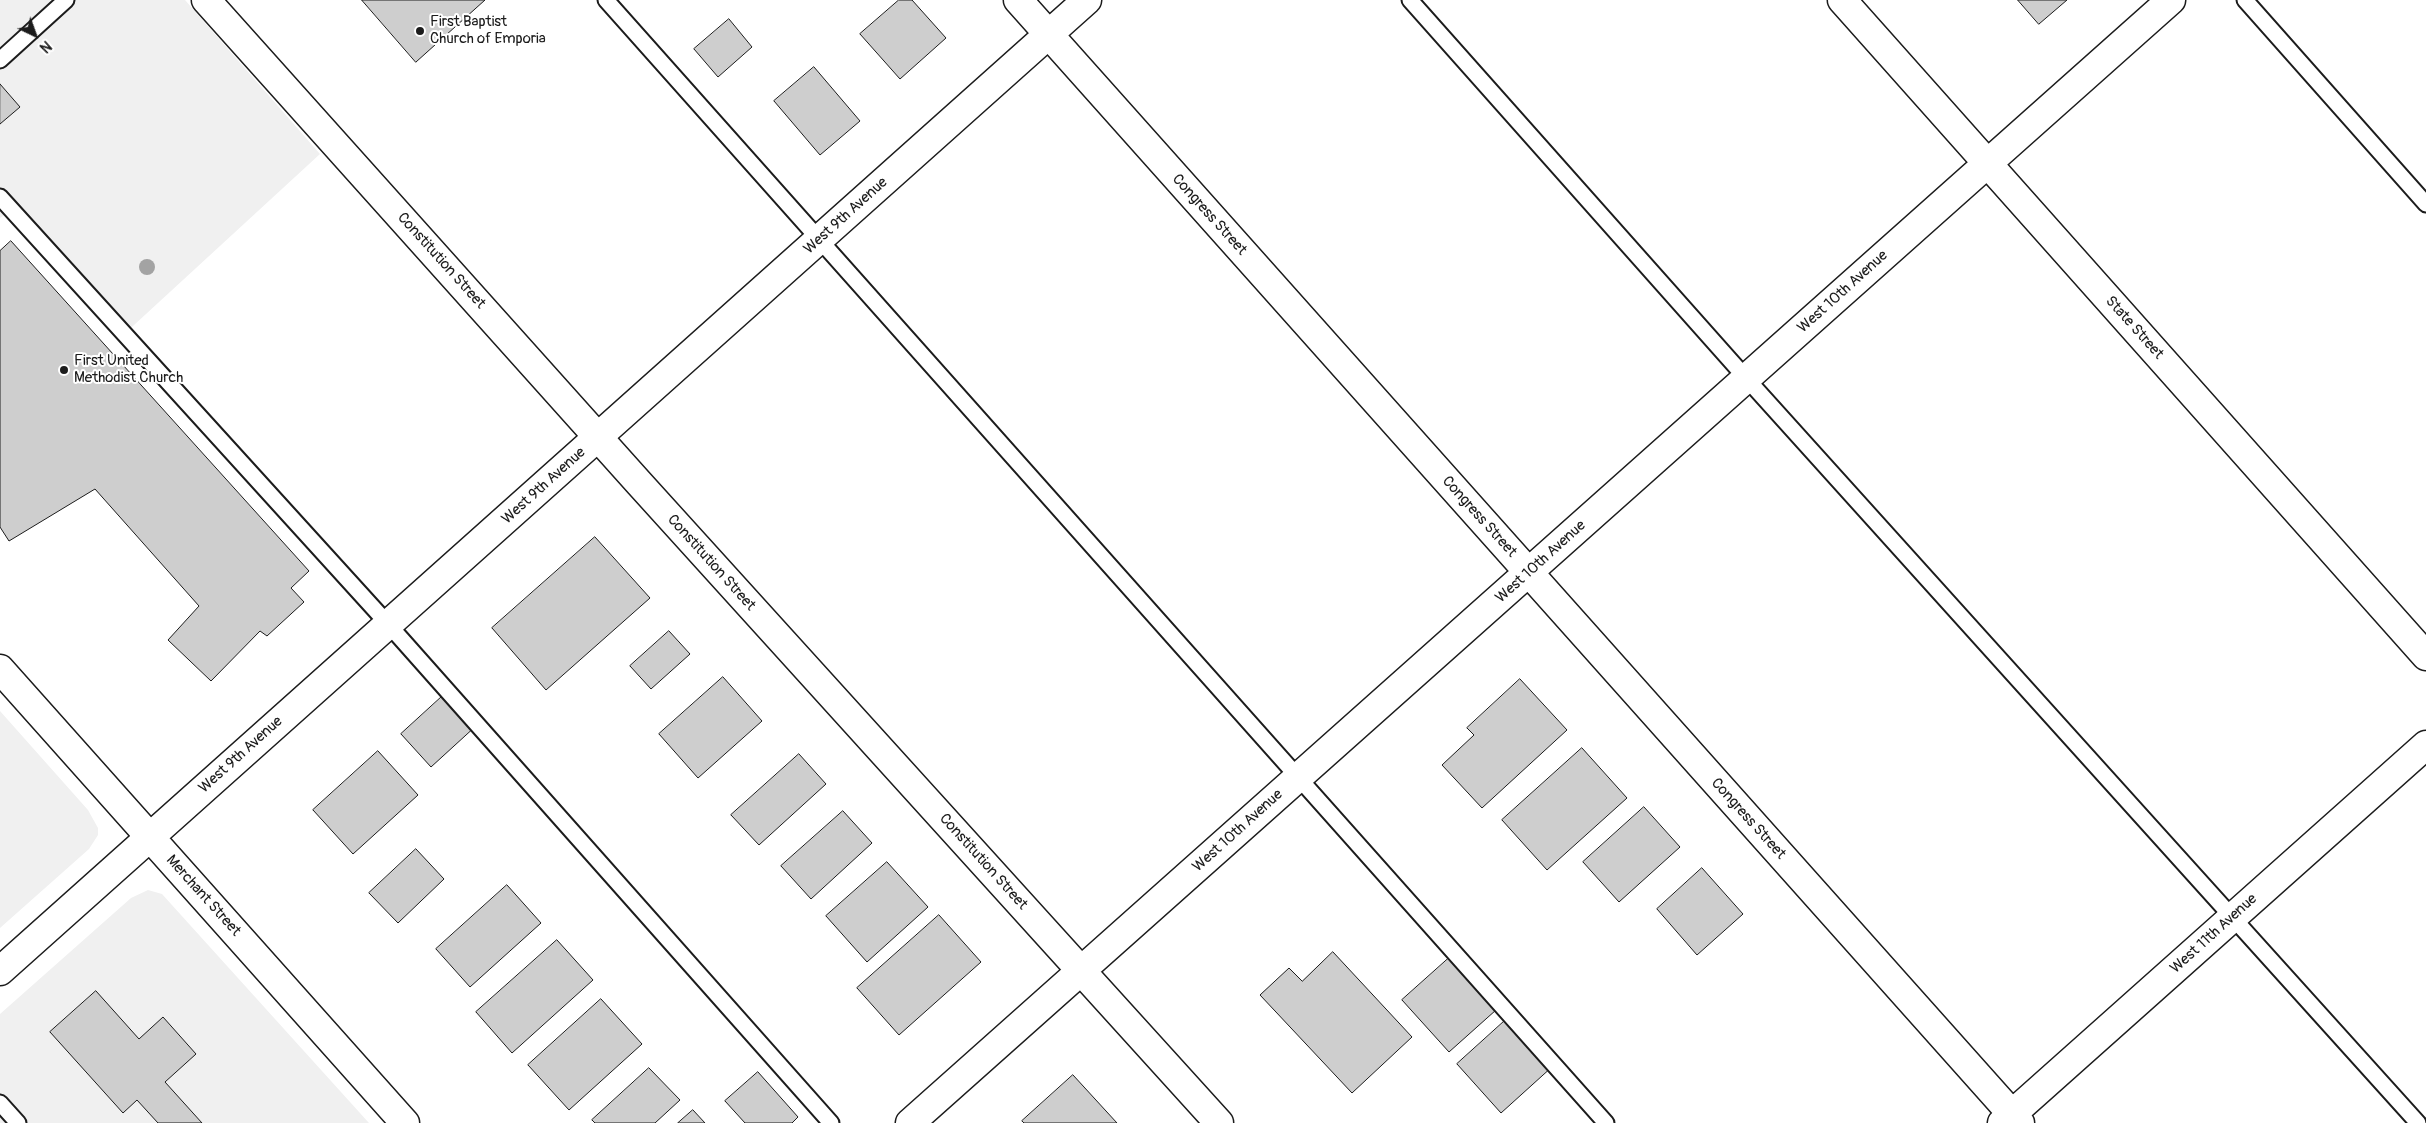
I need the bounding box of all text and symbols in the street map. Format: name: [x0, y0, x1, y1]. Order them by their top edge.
north arrow: [10, 10, 60, 60]
place label: First Baptist Church of Emporia: [430, 13, 546, 48]
marker: First Baptist Church of Emporia: [414, 25, 426, 37]
text: N: [36, 37, 55, 56]
street label: Congress Street: [1168, 171, 1250, 259]
street label: West 9th Avenue: [800, 174, 892, 258]
street label: Constitution Street: [393, 209, 489, 313]
street label: West 10th Avenue: [1794, 247, 1892, 337]
street label: State Street: [2101, 293, 2167, 363]
place label: First United Methodist Church: [74, 352, 183, 387]
marker: First United Methodist Church: [58, 364, 70, 376]
street label: West 9th Avenue: [498, 444, 590, 528]
street label: Congress Street: [1438, 473, 1520, 561]
street label: Constitution Street: [663, 511, 759, 615]
street label: West 10th Avenue: [1492, 517, 1590, 607]
street label: West 9th Avenue: [195, 713, 287, 797]
street label: Congress Street: [1707, 775, 1789, 863]
street label: West 10th Avenue: [1189, 786, 1287, 876]
street label: Constitution Street: [935, 810, 1031, 914]
street label: Merchant Street: [162, 852, 244, 940]
street label: West 11th Avenue: [2167, 890, 2261, 978]

